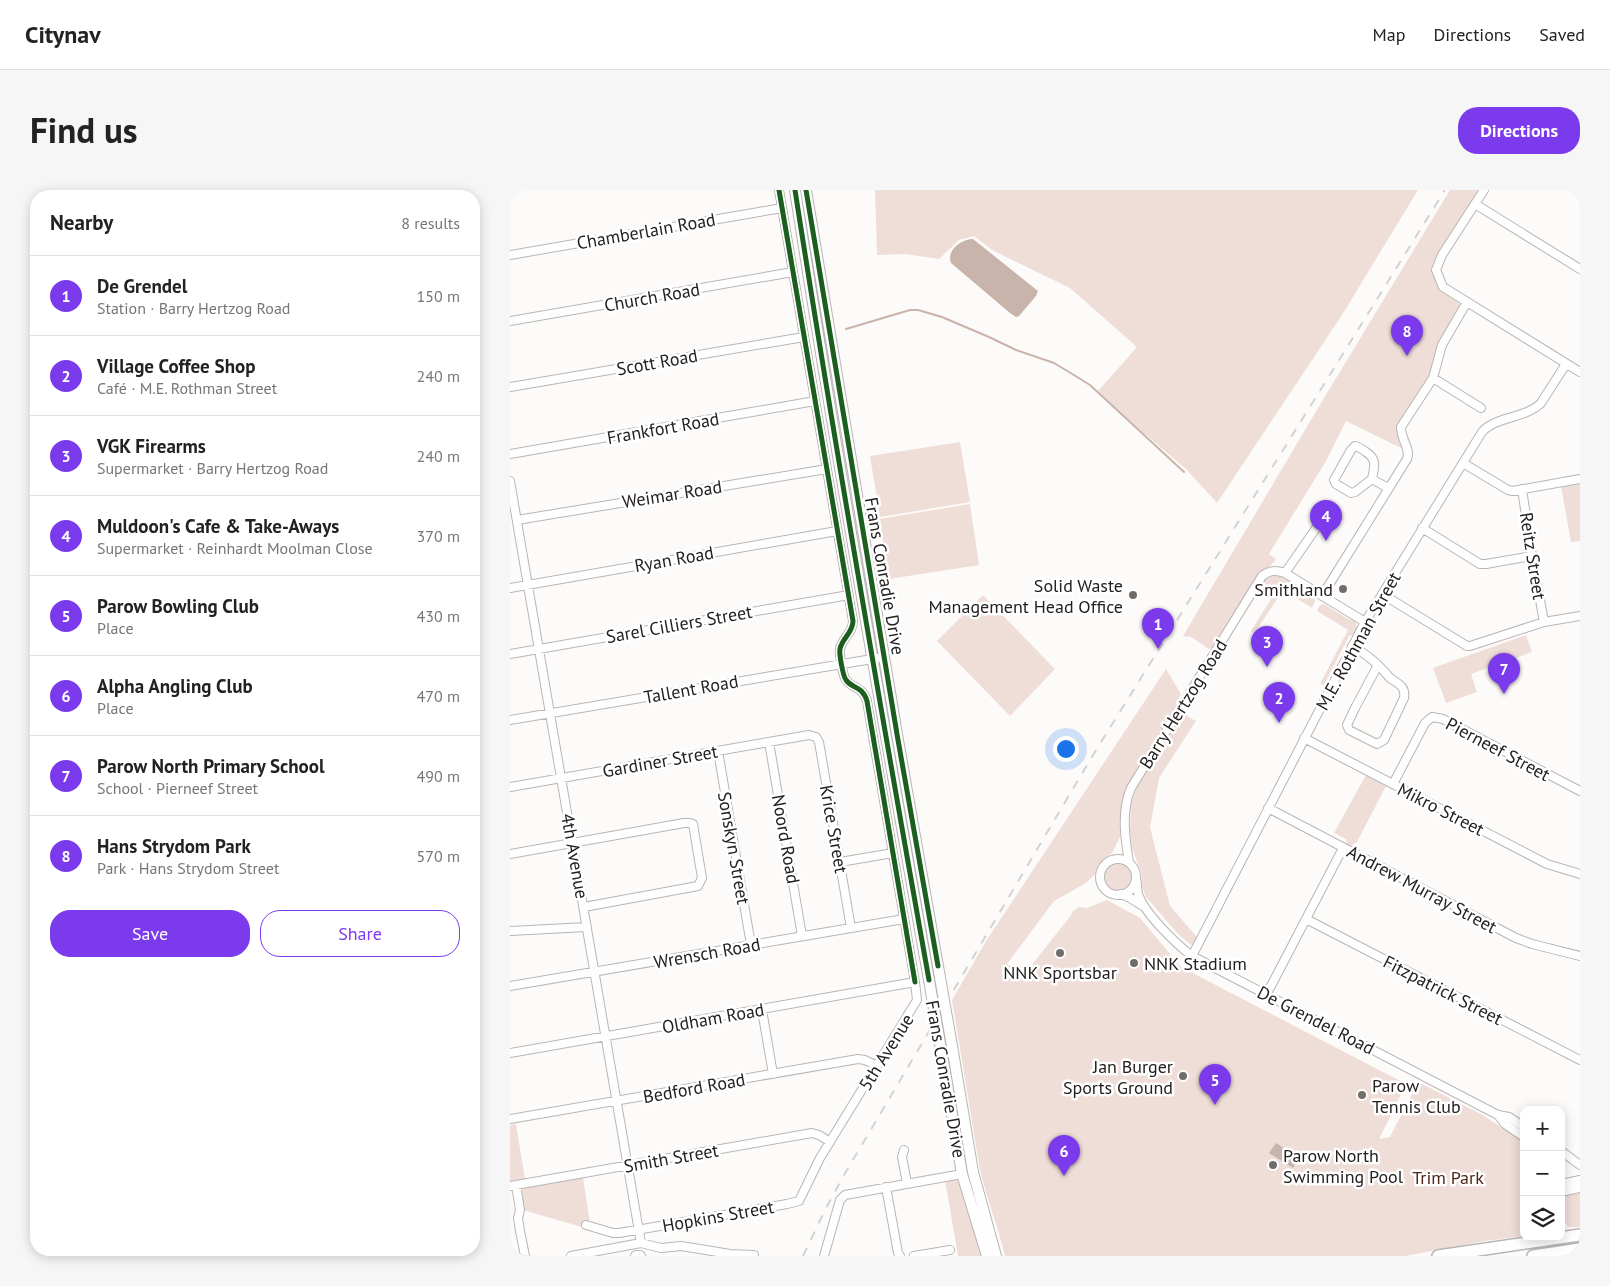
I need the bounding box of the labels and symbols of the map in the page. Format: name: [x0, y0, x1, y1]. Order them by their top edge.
street label: Chamberlain Road: [575, 207, 717, 255]
street label: Church Road: [602, 277, 702, 317]
pin: 8: [1391, 315, 1423, 356]
street label: Scott Road: [615, 344, 699, 380]
street label: Frankfort Road: [605, 407, 721, 449]
street label: Weimar Road: [620, 475, 724, 513]
street label: Frans Conradie Drive: [860, 495, 910, 657]
pin: 4: [1310, 500, 1342, 541]
street label: Reitz Street: [1515, 511, 1551, 601]
street label: Ryan Road: [633, 541, 715, 577]
street label: M.E. Rothman Street: [1310, 568, 1406, 714]
place label: Solid Waste Management Head Office: [928, 574, 1123, 618]
place label: Smithland: [1254, 578, 1333, 601]
marker: Smithland: [1337, 583, 1349, 595]
marker: Solid Waste Management Head Office: [1127, 589, 1139, 601]
street label: Sarel Cilliers Street: [604, 600, 754, 648]
pin: 1: [1142, 608, 1174, 649]
pin: 3: [1251, 626, 1283, 667]
street label: Barry Hertzog Road: [1134, 635, 1232, 773]
pin: 7: [1488, 653, 1520, 694]
street label: Tallent Road: [642, 669, 740, 709]
pin: 2: [1263, 682, 1295, 723]
street label: Pierneef Street: [1442, 712, 1554, 786]
your location: [1053, 736, 1079, 762]
street label: Gardiner Street: [601, 740, 719, 782]
street label: Mikro Street: [1394, 777, 1488, 841]
street label: Krice Street: [815, 783, 853, 875]
street label: Sonskyn Street: [713, 790, 755, 906]
street label: Noord Road: [767, 793, 805, 885]
street label: 4th Avenue: [556, 812, 594, 900]
street label: Andrew Murray Street: [1343, 840, 1501, 938]
street label: Wrensch Road: [652, 932, 762, 974]
marker: NNK Sportsbar: [1054, 947, 1066, 959]
street label: Fitzpatrick Street: [1379, 950, 1507, 1030]
place label: NNK Stadium: [1144, 952, 1247, 975]
marker: NNK Stadium: [1128, 957, 1140, 969]
place label: NNK Sportsbar: [1003, 961, 1117, 984]
street label: De Grendel Road: [1253, 981, 1379, 1059]
street label: Oldham Road: [660, 998, 766, 1038]
street label: Frans Conradie Drive: [921, 998, 971, 1160]
street label: 5th Avenue: [853, 1009, 919, 1095]
place label: Jan Burger Sports Ground: [1063, 1055, 1173, 1099]
pin: 5: [1199, 1064, 1231, 1105]
street label: Bedford Road: [641, 1068, 747, 1108]
marker: Jan Burger Sports Ground: [1177, 1070, 1189, 1082]
place label: Parow Tennis Club: [1372, 1074, 1461, 1118]
marker: Parow Tennis Club: [1356, 1089, 1368, 1101]
pin: 6: [1048, 1135, 1080, 1176]
street label: Smith Street: [622, 1138, 720, 1178]
place label: Parow North Swimming Pool: [1283, 1144, 1404, 1188]
marker: Parow North Swimming Pool: [1267, 1159, 1279, 1171]
park label: Trim Park: [1412, 1166, 1484, 1189]
street label: Hopkins Street: [660, 1195, 776, 1237]

